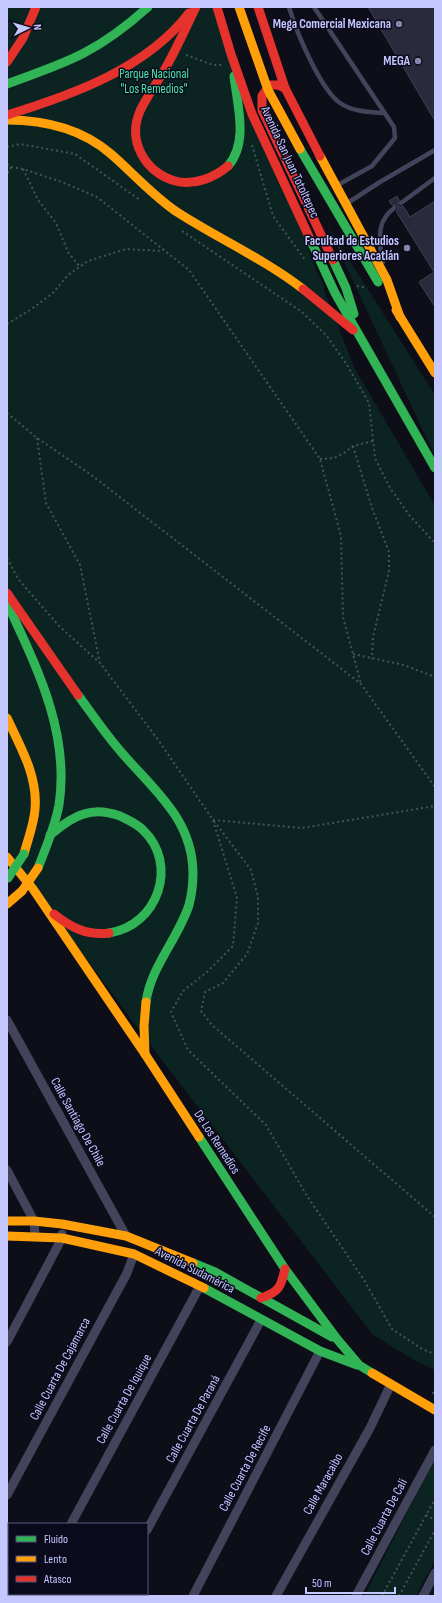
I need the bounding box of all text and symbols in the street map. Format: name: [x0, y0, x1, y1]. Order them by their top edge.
north arrow: [8, 8, 48, 48]
place label: Mega Comercial Mexicana: [273, 16, 391, 32]
marker: Mega Comercial Mexicana: [394, 19, 404, 29]
text: N: [31, 24, 44, 31]
place label: MEGA: [383, 53, 411, 69]
marker: MEGA: [413, 56, 423, 66]
park label: Parque Nacional "Los Remedios": [119, 66, 189, 97]
street label: Avenida San Juan Totoltepec: [257, 103, 323, 220]
place label: Facultad de Estudios Superiores Acatlán: [305, 233, 399, 264]
marker: Facultad de Estudios Superiores Acatlán: [402, 243, 412, 253]
street label: Calle Santiago De Chile: [47, 1075, 109, 1169]
street label: De Los Remedios: [190, 1107, 244, 1177]
street label: Avenida Sudamérica: [152, 1243, 237, 1297]
street label: Calle Cuarta De Cajamarca: [26, 1315, 94, 1423]
street label: Calle Cuarta De Iquique: [93, 1351, 155, 1447]
street label: Calle Cuarta De Paraná: [162, 1372, 224, 1466]
street label: Calle Cuarta De Recife: [215, 1422, 275, 1514]
street label: Calle Maracaibo: [300, 1451, 346, 1517]
street label: Calle Cuarta De Cali: [357, 1476, 411, 1558]
legend: [8, 1523, 148, 1595]
text: Fluido: [44, 1532, 68, 1547]
text: Lento: [44, 1552, 67, 1567]
scale bar: [306, 1569, 395, 1595]
text: Atasco: [43, 1572, 71, 1587]
text: 50 m: [312, 1576, 332, 1591]

